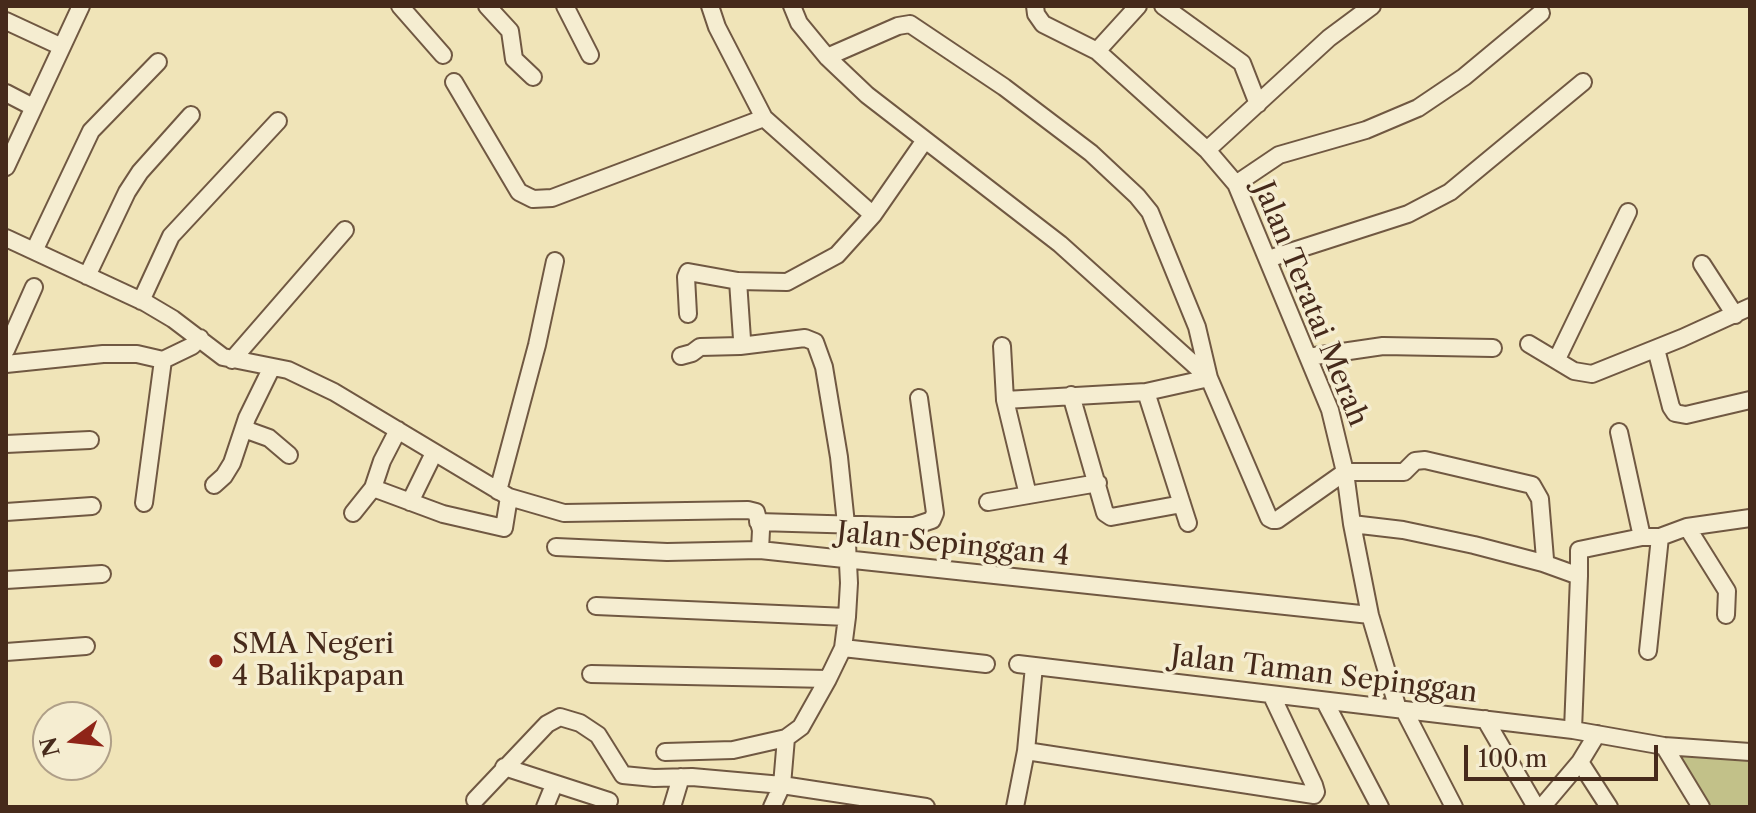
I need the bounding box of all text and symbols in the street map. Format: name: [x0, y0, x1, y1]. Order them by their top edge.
street label: Jalan Teratai Merah: [1246, 177, 1374, 431]
street label: Jalan Sepinggan 4: [835, 516, 1071, 574]
place label: SMA Negeri 4 Balikpapan: [232, 628, 405, 694]
street label: Jalan Taman Sepinggan: [1169, 640, 1479, 710]
marker: SMA Negeri 4 Balikpapan: [207, 652, 225, 670]
north arrow: [32, 701, 112, 781]
scale bar: [1468, 729, 1662, 779]
text: N: [35, 734, 66, 760]
text: 100 m: [1478, 744, 1547, 773]

